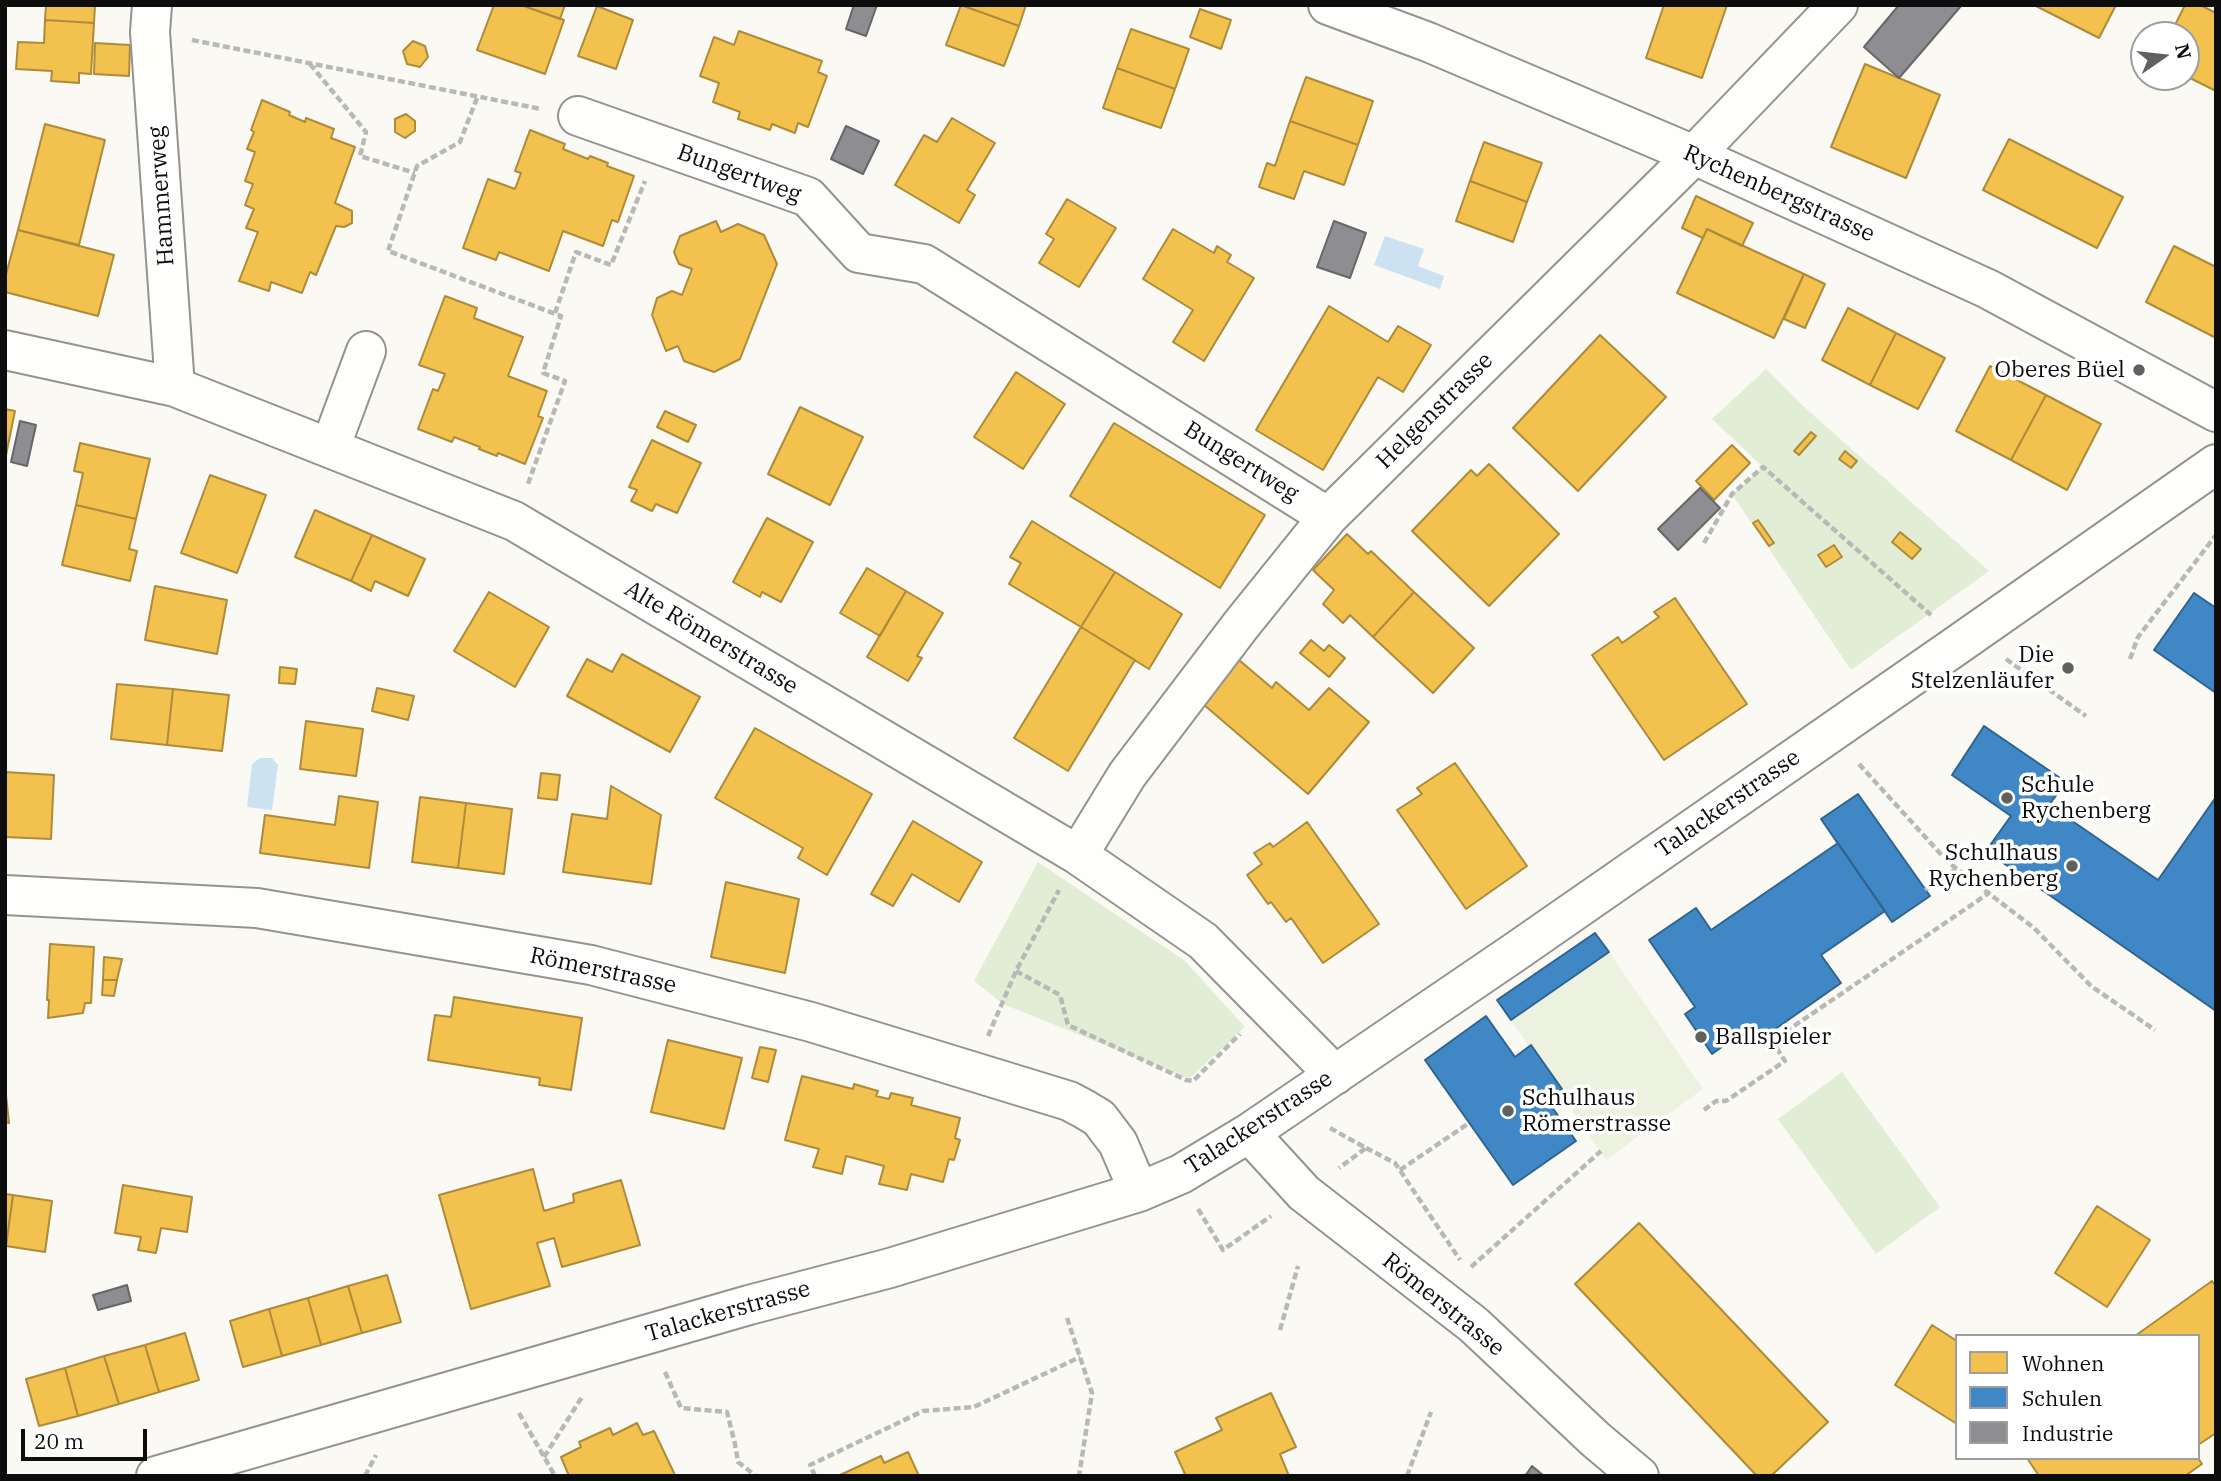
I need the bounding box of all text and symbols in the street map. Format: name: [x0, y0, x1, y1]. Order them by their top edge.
north arrow: [2130, 21, 2200, 91]
text: N: [2170, 41, 2197, 62]
street label: Hammerweg: [143, 125, 181, 267]
street label: Bungertweg: [673, 139, 805, 209]
street label: Rychenbergstrasse: [1679, 139, 1879, 249]
street label: Helgenstrasse: [1371, 347, 1499, 475]
place label: Oberes Büel: [1994, 356, 2125, 384]
marker: Oberes Büel: [2131, 362, 2147, 378]
street label: Bungertweg: [1179, 416, 1303, 508]
street label: Alte Römerstrasse: [619, 575, 803, 701]
place label: Die Stelzenläufer: [1911, 641, 2054, 695]
marker: Die Stelzenläufer: [2060, 660, 2076, 676]
street label: Talackerstrasse: [1650, 744, 1806, 864]
place label: Schule Rychenberg: [2021, 771, 2151, 825]
marker: Schule Rychenberg: [1999, 790, 2015, 806]
place label: Schulhaus Rychenberg: [1928, 839, 2058, 893]
marker: Schulhaus Rychenberg: [2064, 858, 2080, 874]
street label: Römerstrasse: [527, 942, 679, 1000]
place label: Ballspieler: [1715, 1023, 1831, 1051]
marker: Ballspieler: [1693, 1029, 1709, 1045]
street label: Talackerstrasse: [1180, 1065, 1338, 1181]
place label: Schulhaus Römerstrasse: [1522, 1084, 1671, 1138]
marker: Schulhaus Römerstrasse: [1500, 1103, 1516, 1119]
street label: Römerstrasse: [1376, 1247, 1510, 1363]
street label: Talackerstrasse: [642, 1275, 814, 1349]
legend: [1955, 1334, 2200, 1460]
text: Wohnen: [2022, 1349, 2104, 1377]
text: Schulen: [2022, 1384, 2102, 1412]
scale bar: [24, 1414, 150, 1458]
text: Industrie: [2022, 1419, 2113, 1447]
text: 20 m: [34, 1427, 84, 1455]

